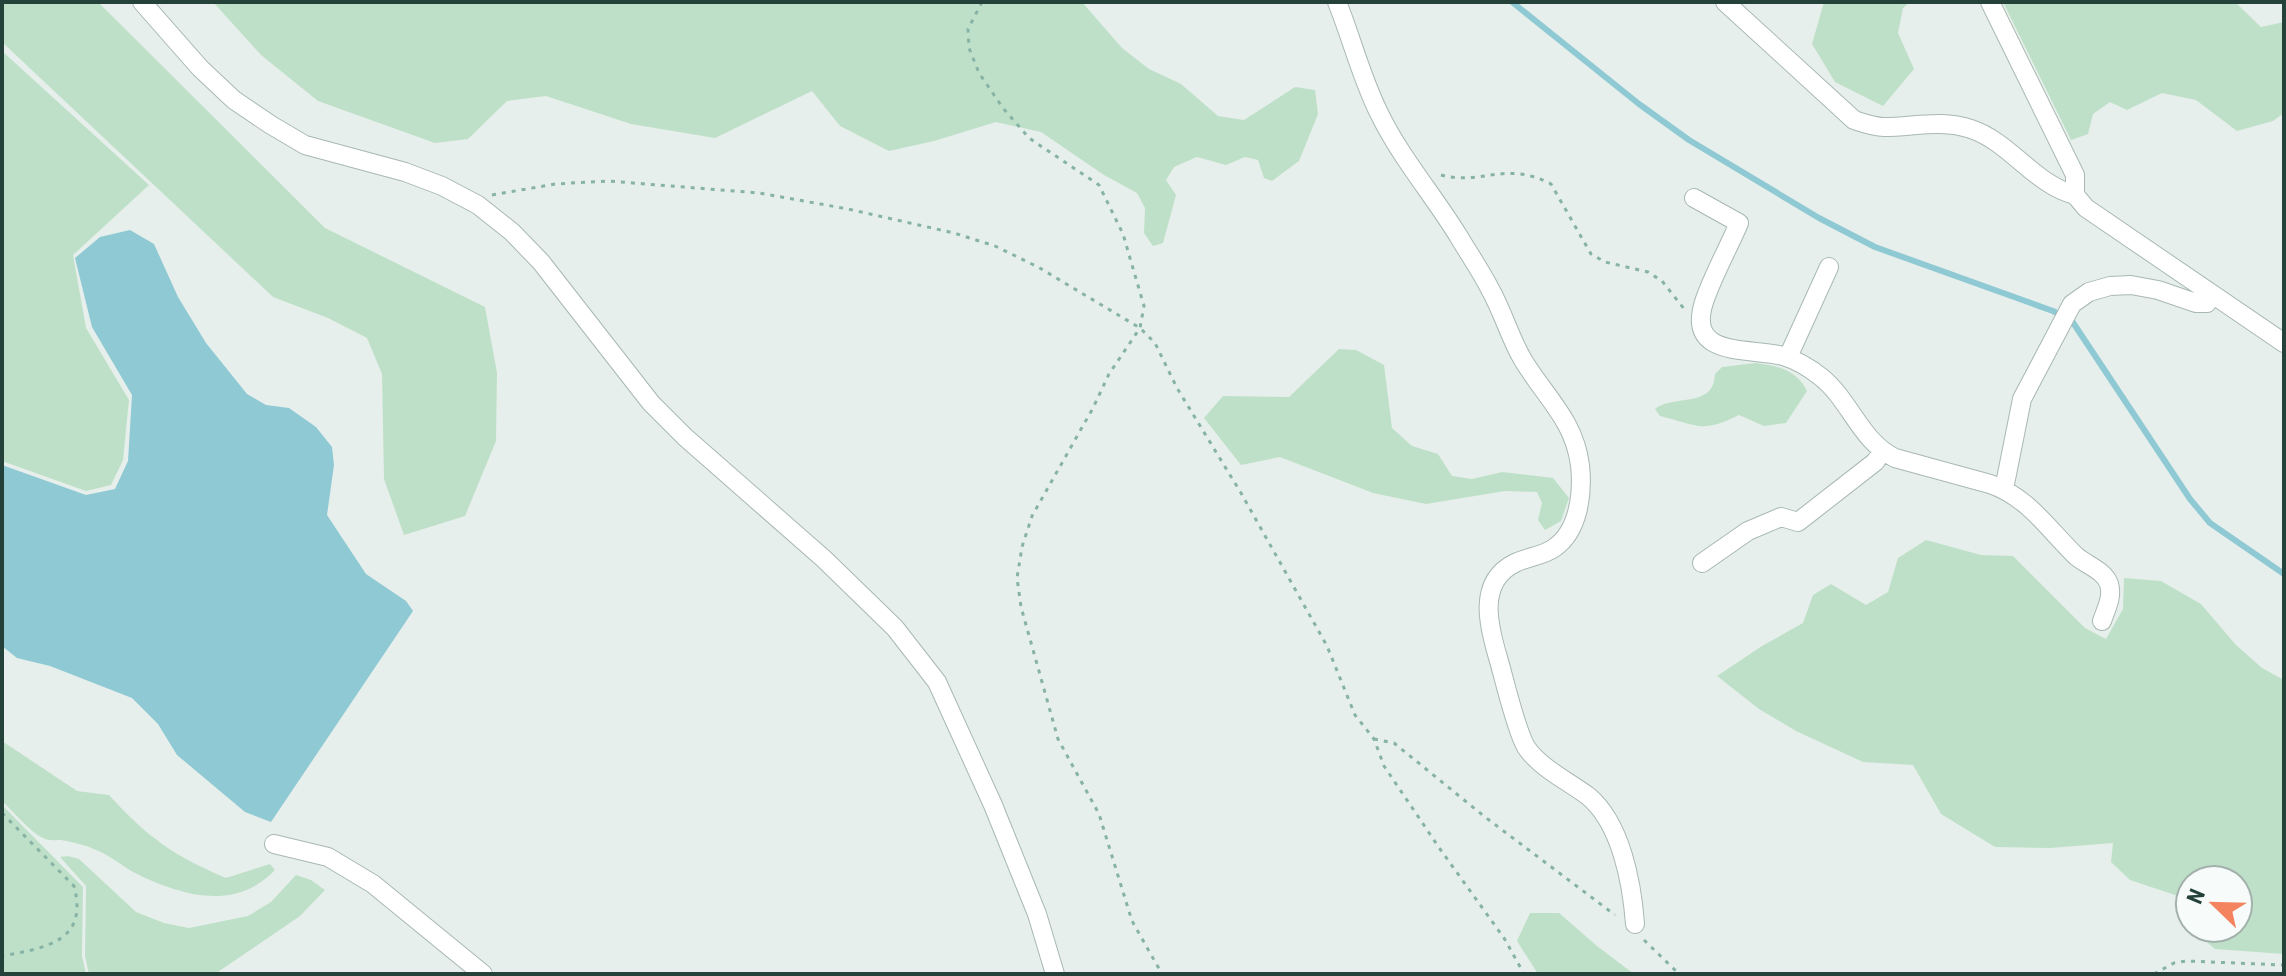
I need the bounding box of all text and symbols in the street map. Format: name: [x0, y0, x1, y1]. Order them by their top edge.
north arrow: [2174, 864, 2254, 944]
text: N: [2182, 885, 2210, 907]

